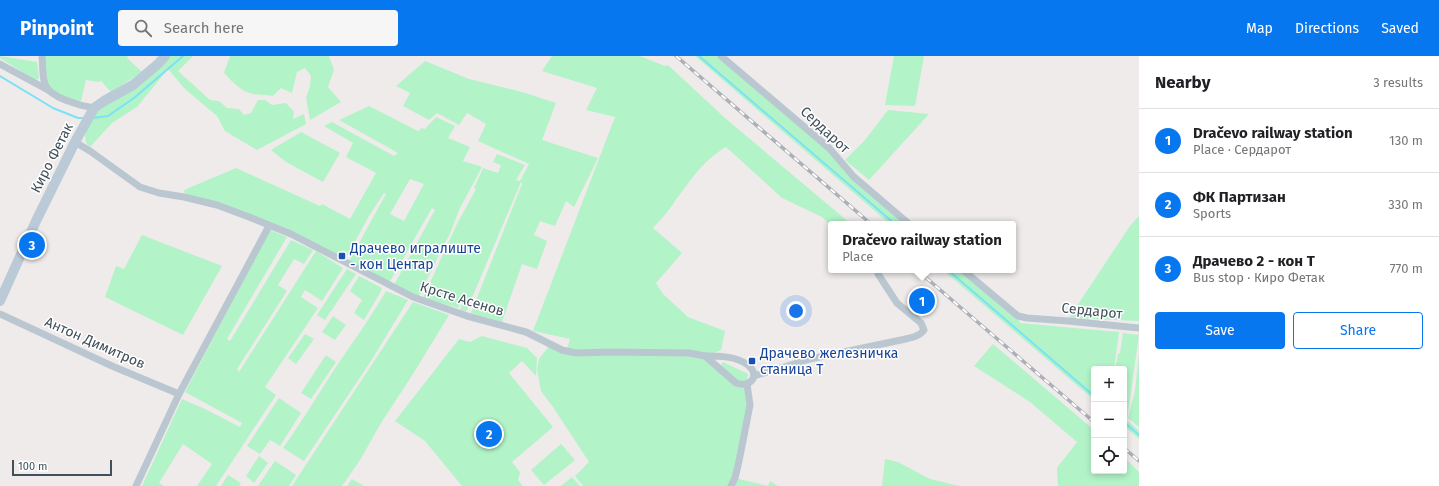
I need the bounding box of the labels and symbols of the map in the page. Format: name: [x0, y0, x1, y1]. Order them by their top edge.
street label: Сердарот: [797, 103, 854, 158]
street label: Киро Фетак: [27, 120, 77, 196]
pin: 3: [19, 230, 45, 260]
place label: Драчево игралиште - кон Центар: [349, 240, 481, 273]
marker: Драчево игралиште - кон Центар: [337, 251, 347, 261]
street label: Крсте Асенов: [418, 278, 506, 320]
pin: 1: [909, 286, 935, 316]
street label: Сердарот: [1061, 299, 1124, 323]
your location: [786, 301, 806, 321]
street label: Антон Димитров: [42, 313, 148, 373]
place label: Драчево железничка станица Т: [759, 345, 898, 378]
marker: Драчево железничка станица Т: [747, 356, 757, 366]
pin: 2: [476, 419, 502, 449]
scale bar: [12, 458, 112, 477]

